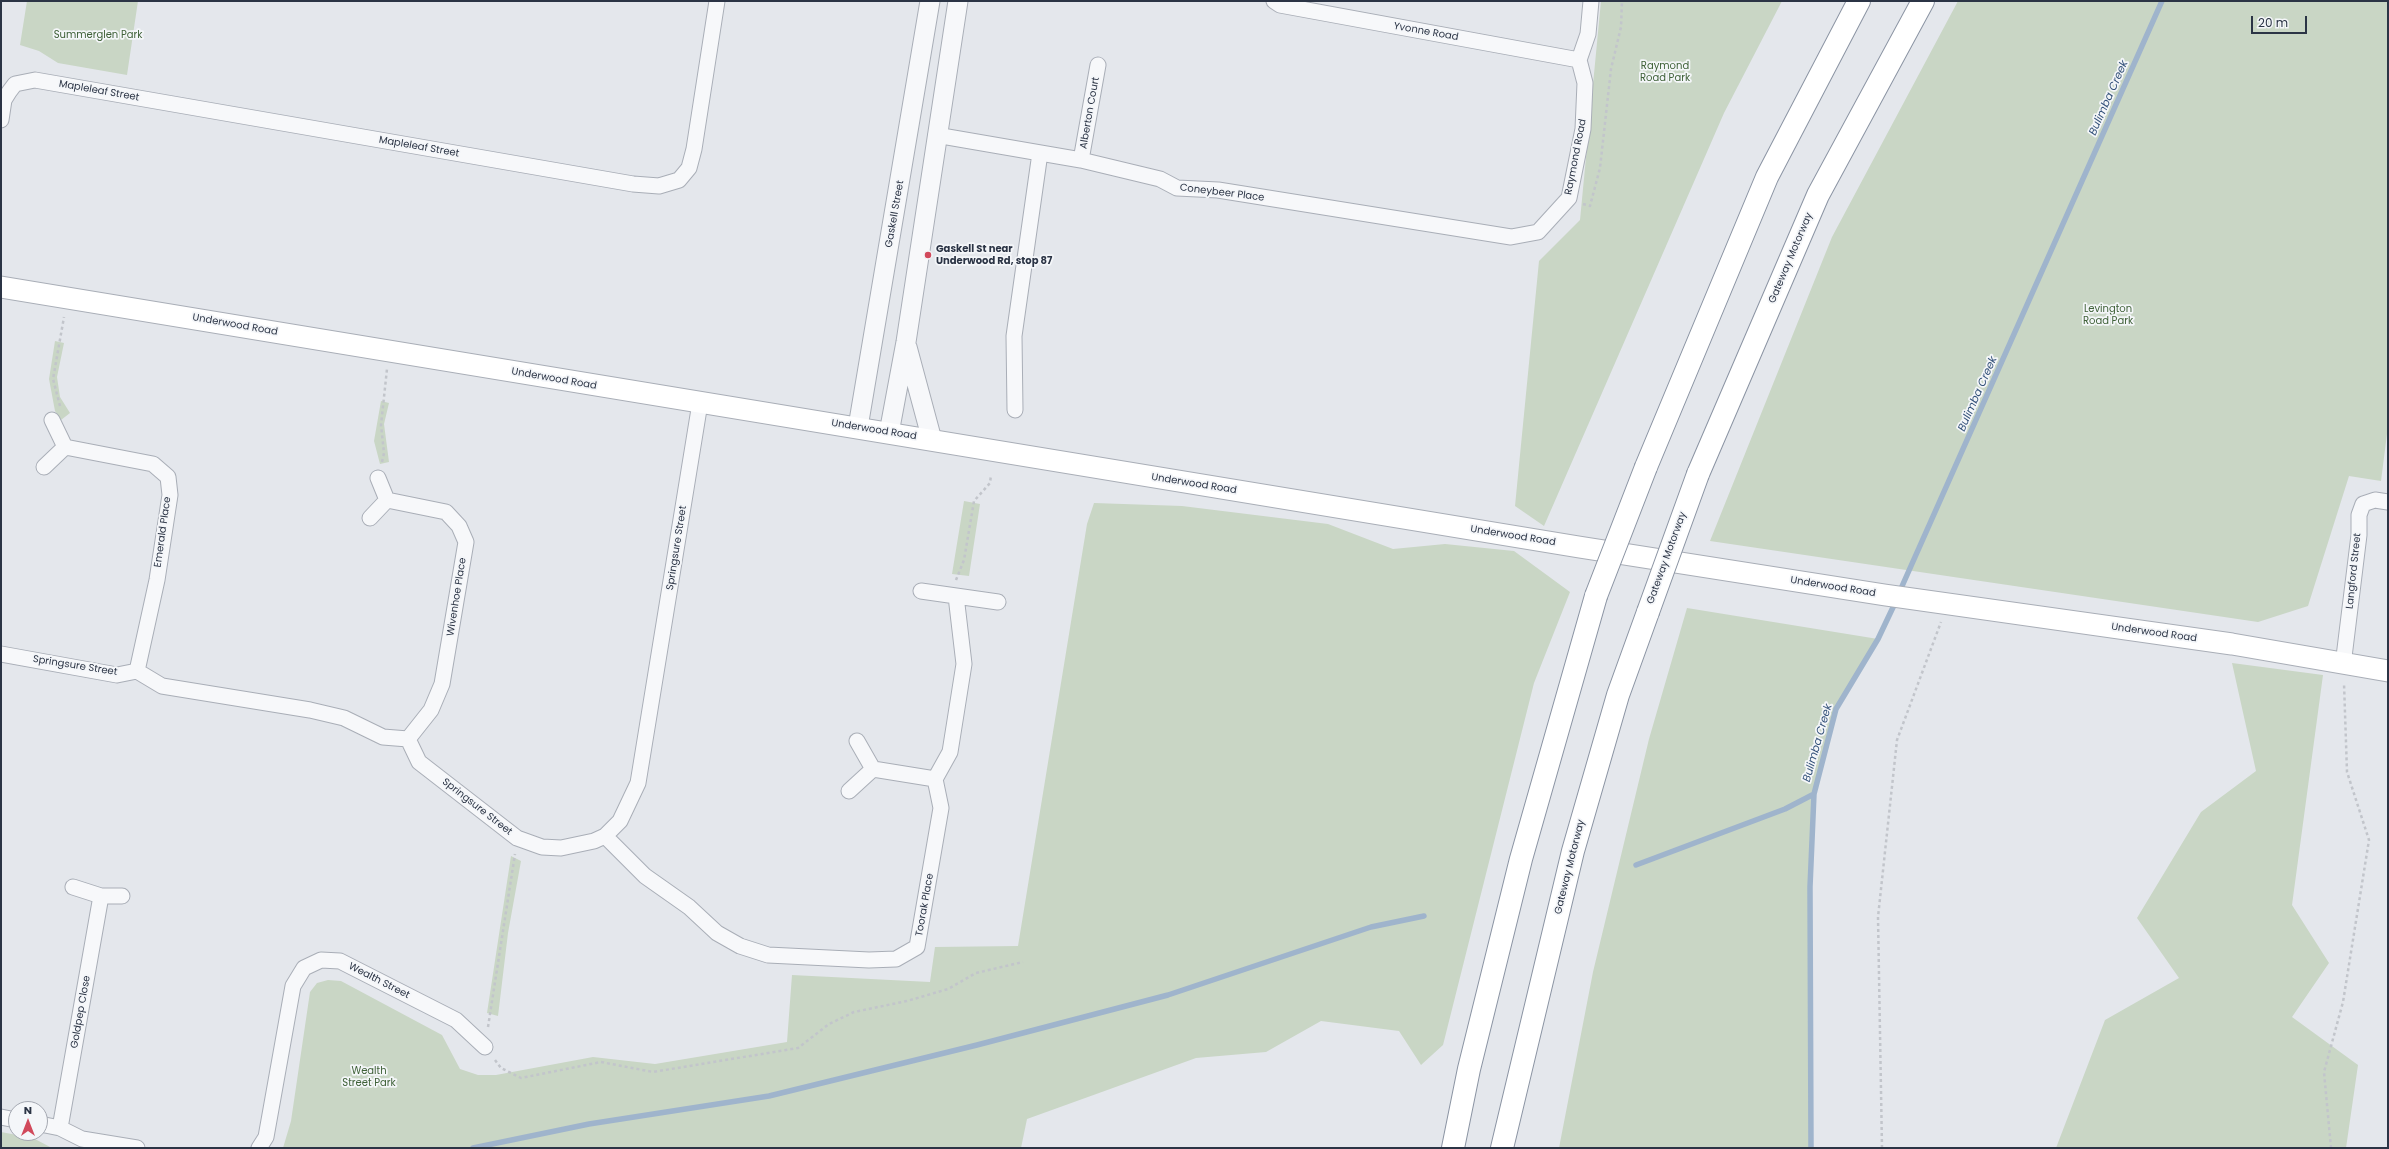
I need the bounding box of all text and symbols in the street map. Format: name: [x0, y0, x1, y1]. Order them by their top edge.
scale bar: [2253, 8, 2309, 34]
text: 20 m: [2258, 14, 2288, 31]
street label: Yvonne Road: [1393, 20, 1459, 44]
park label: Summerglen Park: [54, 29, 142, 41]
water label: Bulimba Creek: [2087, 59, 2131, 137]
park label: Raymond Road Park: [1640, 60, 1690, 84]
street label: Alberton Court: [1078, 76, 1102, 150]
street label: Mapleleaf Street: [58, 78, 140, 104]
street label: Raymond Road: [1563, 118, 1589, 196]
street label: Mapleleaf Street: [378, 134, 460, 160]
street label: Gaskell Street: [883, 179, 907, 249]
street label: Coneybeer Place: [1179, 182, 1265, 204]
street label: Gateway Motorway: [1767, 211, 1815, 305]
place label: Gaskell St near Underwood Rd, stop 87: [936, 243, 1052, 266]
marker: Gaskell St near Underwood Rd, stop 87: [923, 250, 933, 260]
park label: Levington Road Park: [2083, 303, 2133, 326]
street label: Underwood Road: [191, 312, 279, 338]
water label: Bulimba Creek: [1956, 355, 2000, 433]
street label: Underwood Road: [510, 366, 598, 392]
street label: Underwood Road: [830, 417, 918, 443]
street label: Underwood Road: [1150, 471, 1238, 497]
street label: Emerald Place: [152, 496, 174, 568]
street label: Springsure Street: [664, 505, 690, 591]
street label: Gateway Motorway: [1645, 510, 1689, 606]
street label: Underwood Road: [1469, 523, 1557, 549]
street label: Langford Street: [2344, 532, 2364, 610]
street label: Wivenhoe Place: [445, 557, 469, 637]
street label: Underwood Road: [1789, 574, 1877, 600]
street label: Underwood Road: [2110, 621, 2198, 645]
street label: Springsure Street: [32, 653, 118, 679]
water label: Bulimba Creek: [1801, 702, 1835, 784]
street label: Springsure Street: [440, 776, 514, 838]
street label: Gateway Motorway: [1552, 818, 1588, 916]
street label: Toorak Place: [914, 873, 936, 937]
street label: Wealth Street: [346, 960, 412, 1002]
street label: Goldpep Close: [69, 975, 93, 1049]
park label: Wealth Street Park: [342, 1065, 396, 1088]
north arrow: [8, 1101, 48, 1141]
text: N: [24, 1102, 32, 1118]

